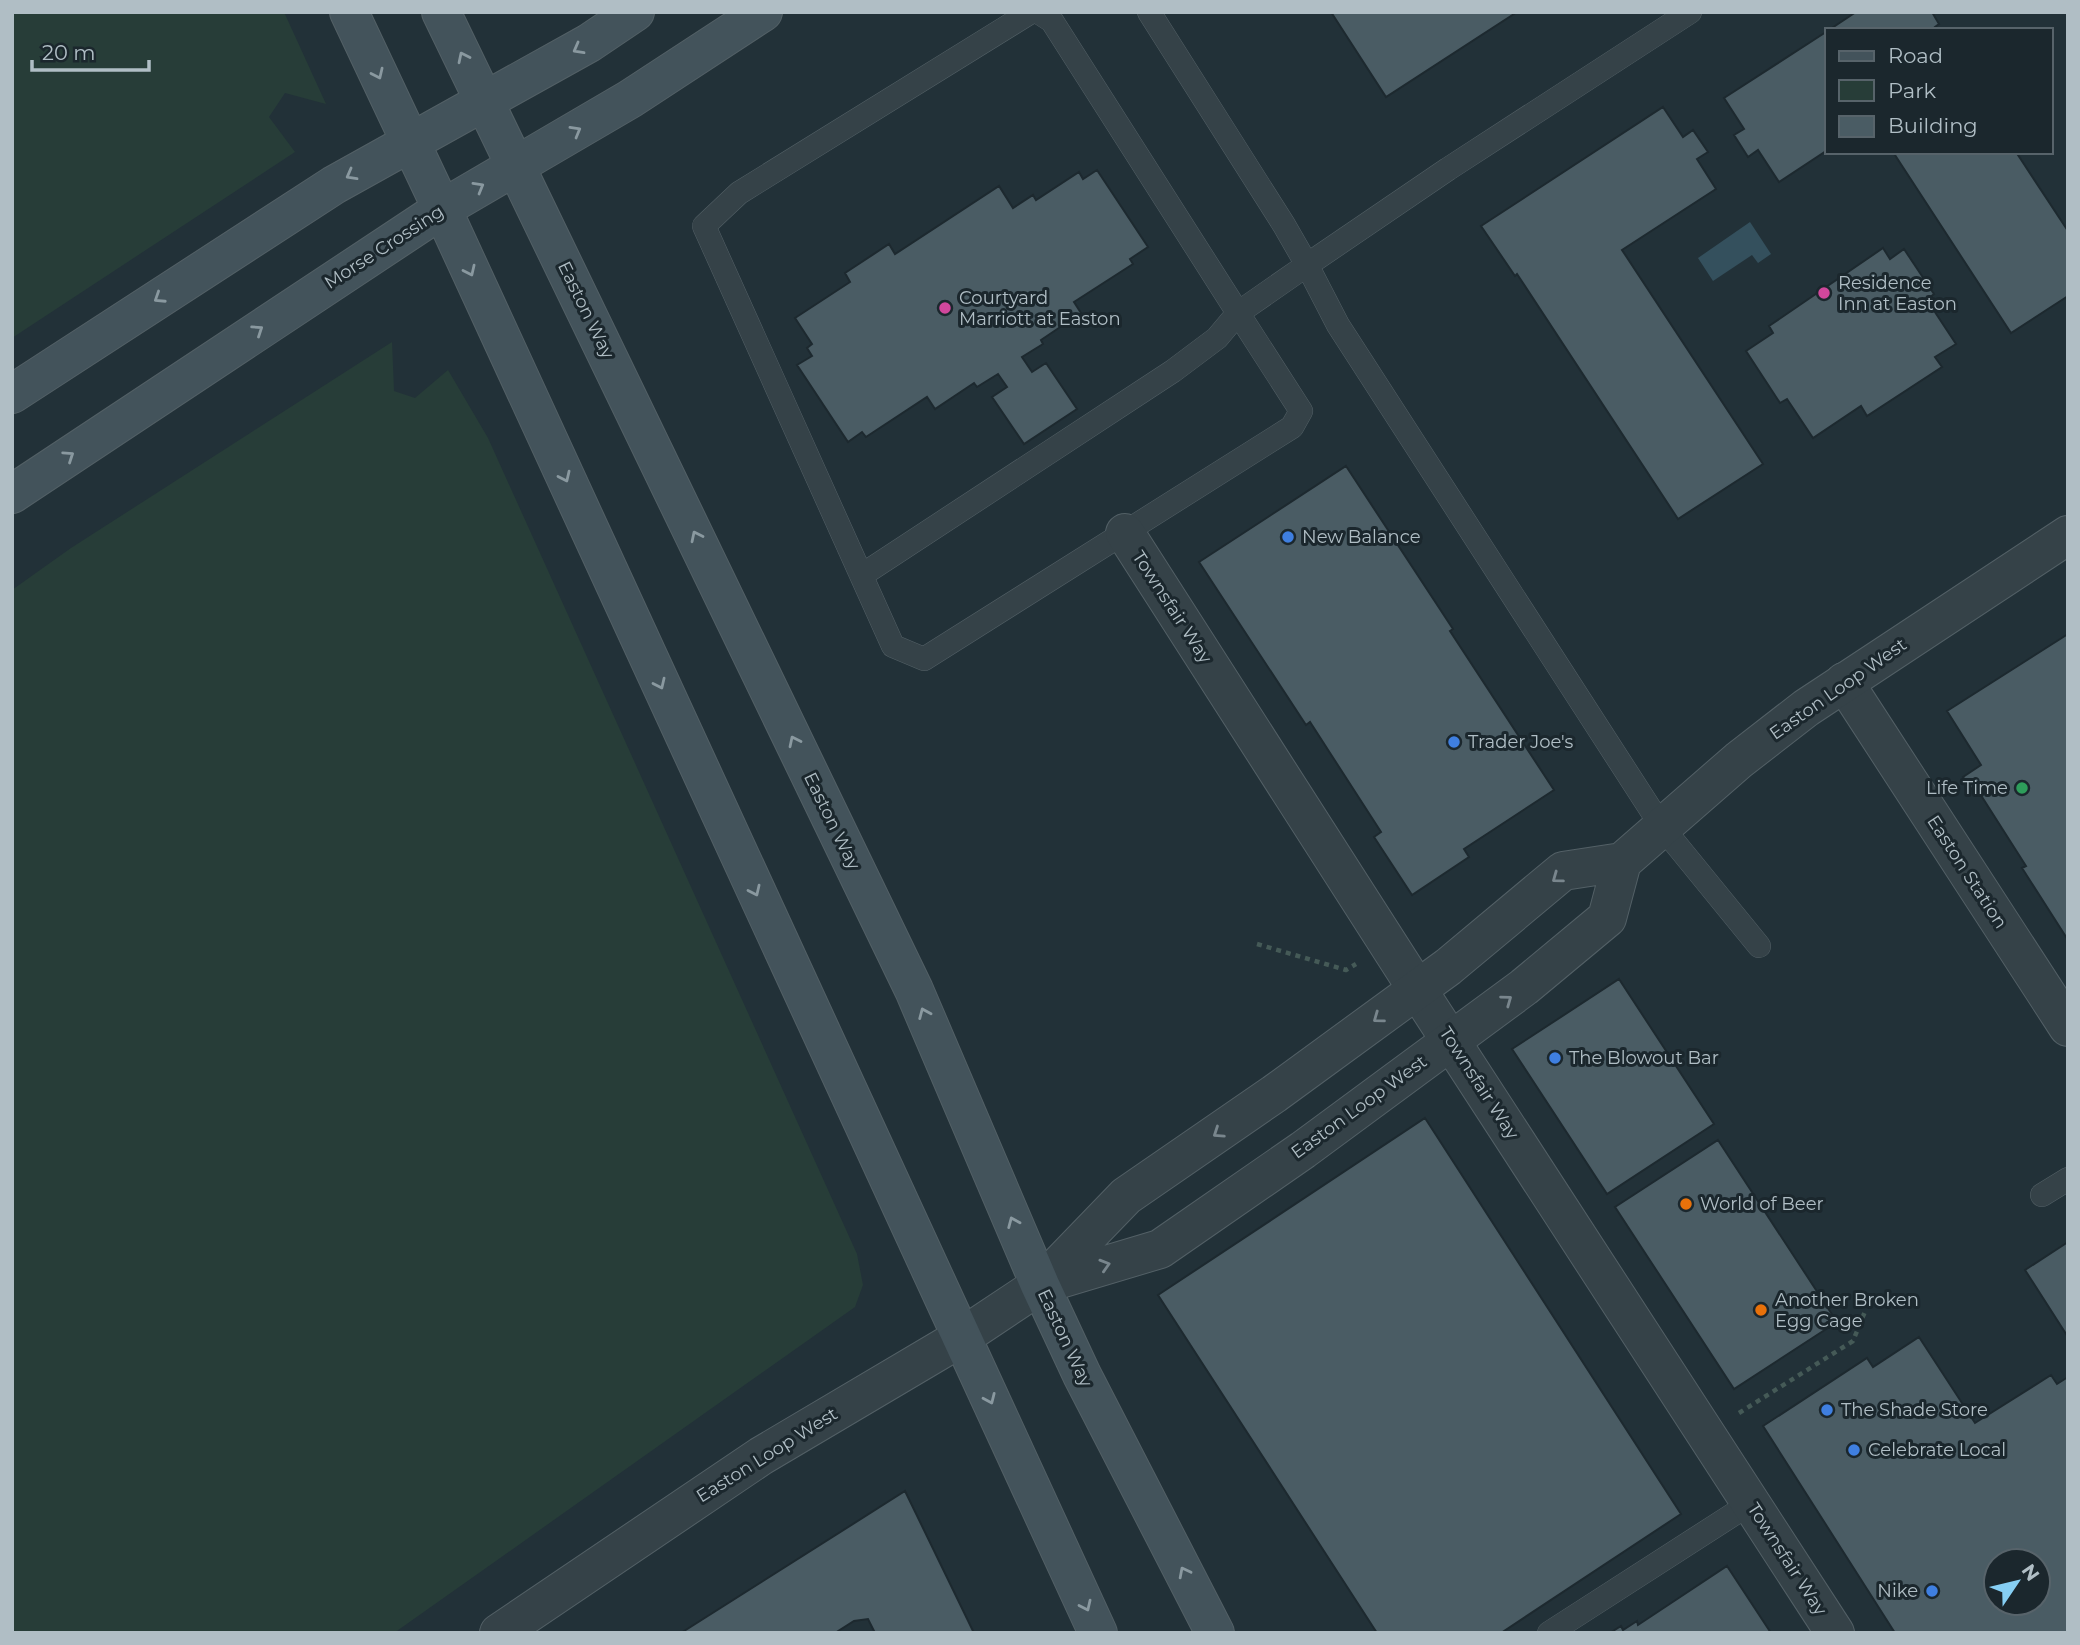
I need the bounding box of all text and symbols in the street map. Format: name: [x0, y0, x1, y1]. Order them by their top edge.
scale bar: [32, 28, 149, 72]
legend: [1825, 28, 2052, 154]
text: 20 m: [42, 40, 96, 65]
one-way arrow: [572, 41, 585, 54]
text: Road: [1888, 43, 1943, 68]
one-way arrow: [457, 52, 471, 64]
one-way arrow: [370, 67, 384, 79]
text: Park: [1888, 78, 1936, 103]
text: Building: [1888, 113, 1978, 138]
one-way arrow: [568, 126, 581, 139]
one-way arrow: [345, 167, 358, 180]
one-way arrow: [472, 182, 485, 195]
street label: Morse Crossing: [320, 200, 448, 294]
street label: Easton Way: [553, 258, 619, 362]
one-way arrow: [462, 263, 476, 276]
place label: Residence Inn at Easton: [1838, 272, 1957, 315]
marker: Residence Inn at Easton: [1816, 285, 1832, 301]
place label: Courtyard Marriott at Easton: [959, 287, 1121, 330]
one-way arrow: [154, 290, 167, 303]
marker: Courtyard Marriott at Easton: [937, 300, 953, 316]
one-way arrow: [251, 325, 264, 338]
one-way arrow: [61, 452, 74, 464]
one-way arrow: [557, 470, 571, 482]
place label: New Balance: [1302, 526, 1421, 548]
marker: New Balance: [1280, 529, 1296, 545]
one-way arrow: [690, 531, 704, 543]
street label: Townsfair Way: [1128, 547, 1217, 667]
street label: Easton Loop West: [1765, 633, 1911, 745]
one-way arrow: [652, 677, 666, 689]
place label: Trader Joe's: [1468, 731, 1574, 753]
marker: Trader Joe's: [1446, 734, 1462, 750]
one-way arrow: [789, 736, 803, 748]
street label: Easton Way: [799, 769, 865, 873]
place label: Life Time: [1926, 777, 2008, 799]
marker: Life Time: [2014, 780, 2030, 796]
street label: Easton Station: [1922, 811, 2012, 933]
one-way arrow: [1552, 870, 1564, 882]
one-way arrow: [747, 884, 761, 896]
one-way arrow: [1499, 996, 1511, 1008]
one-way arrow: [918, 1008, 932, 1020]
one-way arrow: [1373, 1010, 1386, 1022]
street label: Townsfair Way: [1435, 1023, 1524, 1143]
place label: The Blowout Bar: [1569, 1047, 1719, 1069]
street label: Easton Loop West: [1287, 1050, 1431, 1164]
marker: The Blowout Bar: [1547, 1050, 1563, 1066]
one-way arrow: [1213, 1125, 1226, 1137]
place label: World of Beer: [1700, 1193, 1824, 1215]
marker: World of Beer: [1678, 1196, 1694, 1212]
one-way arrow: [1007, 1217, 1021, 1230]
one-way arrow: [1099, 1259, 1111, 1274]
street label: Easton Way: [1033, 1286, 1097, 1391]
place label: Another Broken Egg Cage: [1775, 1289, 1919, 1332]
marker: Another Broken Egg Cage: [1753, 1302, 1769, 1318]
one-way arrow: [982, 1392, 996, 1404]
place label: The Shade Store: [1841, 1399, 1988, 1421]
marker: The Shade Store: [1819, 1402, 1835, 1418]
street label: Easton Loop West: [692, 1403, 842, 1507]
place label: Celebrate Local: [1868, 1439, 2006, 1461]
marker: Celebrate Local: [1846, 1442, 1862, 1458]
street label: Townsfair Way: [1743, 1499, 1832, 1619]
north arrow: [1982, 1547, 2052, 1617]
text: N: [2017, 1560, 2044, 1585]
one-way arrow: [1178, 1567, 1192, 1579]
place label: Nike: [1877, 1580, 1918, 1602]
marker: Nike: [1924, 1583, 1940, 1599]
one-way arrow: [1077, 1599, 1091, 1611]

